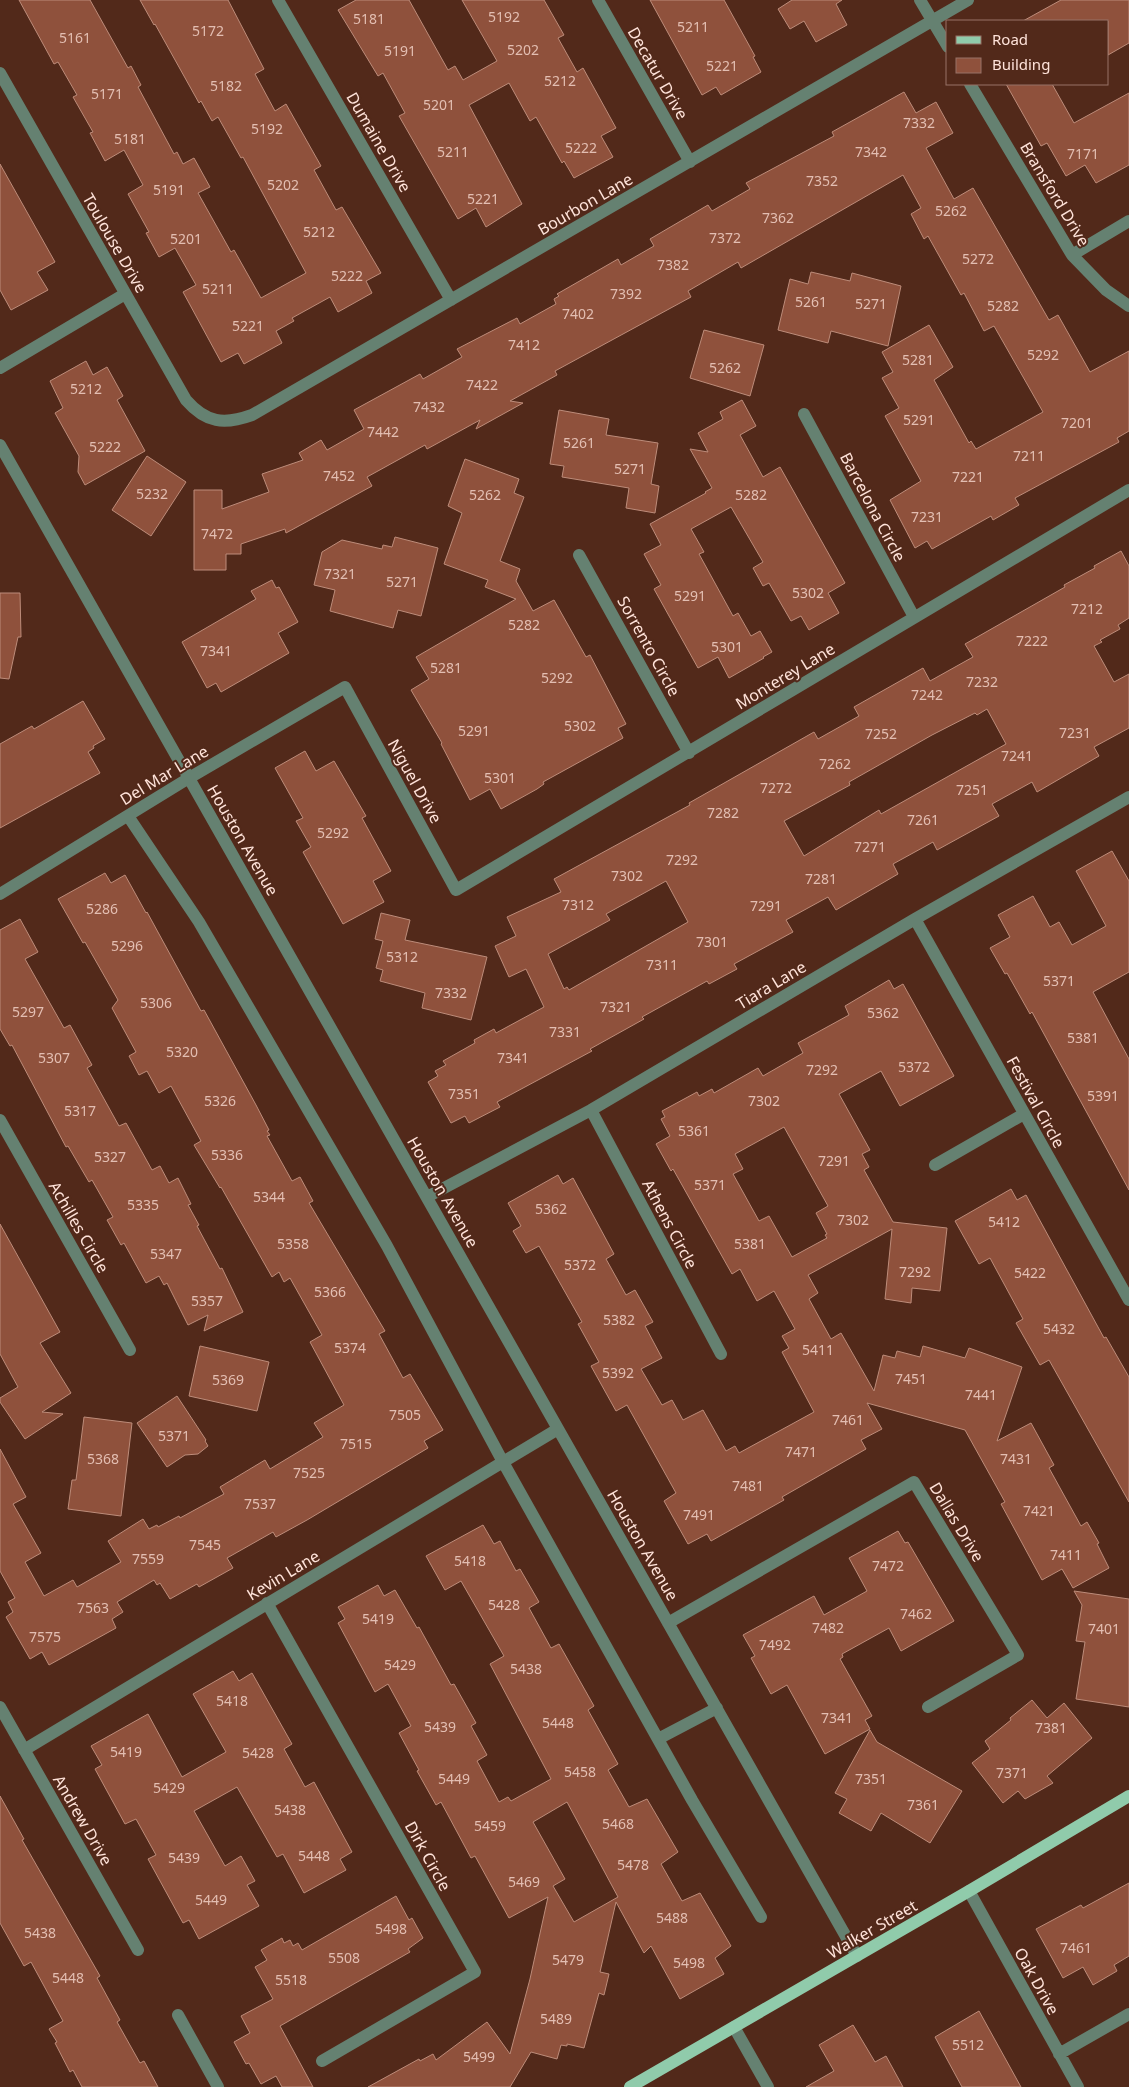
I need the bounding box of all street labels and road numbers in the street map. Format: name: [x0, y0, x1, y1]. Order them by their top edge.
street label: Decatur Drive: [623, 23, 693, 123]
street label: Dumaine Drive: [341, 88, 417, 196]
street label: Bransford Drive: [1015, 138, 1095, 250]
street label: Bourbon Lane: [533, 168, 637, 240]
street label: Toulouse Drive: [78, 189, 152, 297]
street label: Barcelona Circle: [835, 449, 911, 565]
street label: Sorrento Circle: [612, 592, 686, 700]
street label: Monterey Lane: [731, 638, 839, 714]
street label: Niguel Drive: [383, 735, 447, 827]
street label: Del Mar Lane: [116, 740, 212, 810]
street label: Houston Avenue: [202, 780, 284, 900]
street label: Tiara Lane: [732, 956, 810, 1014]
street label: Festival Circle: [1002, 1052, 1070, 1152]
street label: Houston Avenue: [402, 1132, 484, 1252]
street label: Athens Circle: [637, 1176, 703, 1272]
street label: Achilles Circle: [44, 1177, 114, 1277]
street label: Dallas Drive: [925, 1478, 989, 1566]
street label: Houston Avenue: [602, 1485, 684, 1605]
street label: Kevin Lane: [243, 1545, 323, 1605]
street label: Andrew Drive: [48, 1771, 118, 1869]
street label: Dirk Circle: [400, 1817, 456, 1895]
street label: Walker Street: [823, 1894, 921, 1964]
street label: Oak Drive: [1010, 1943, 1064, 2019]

